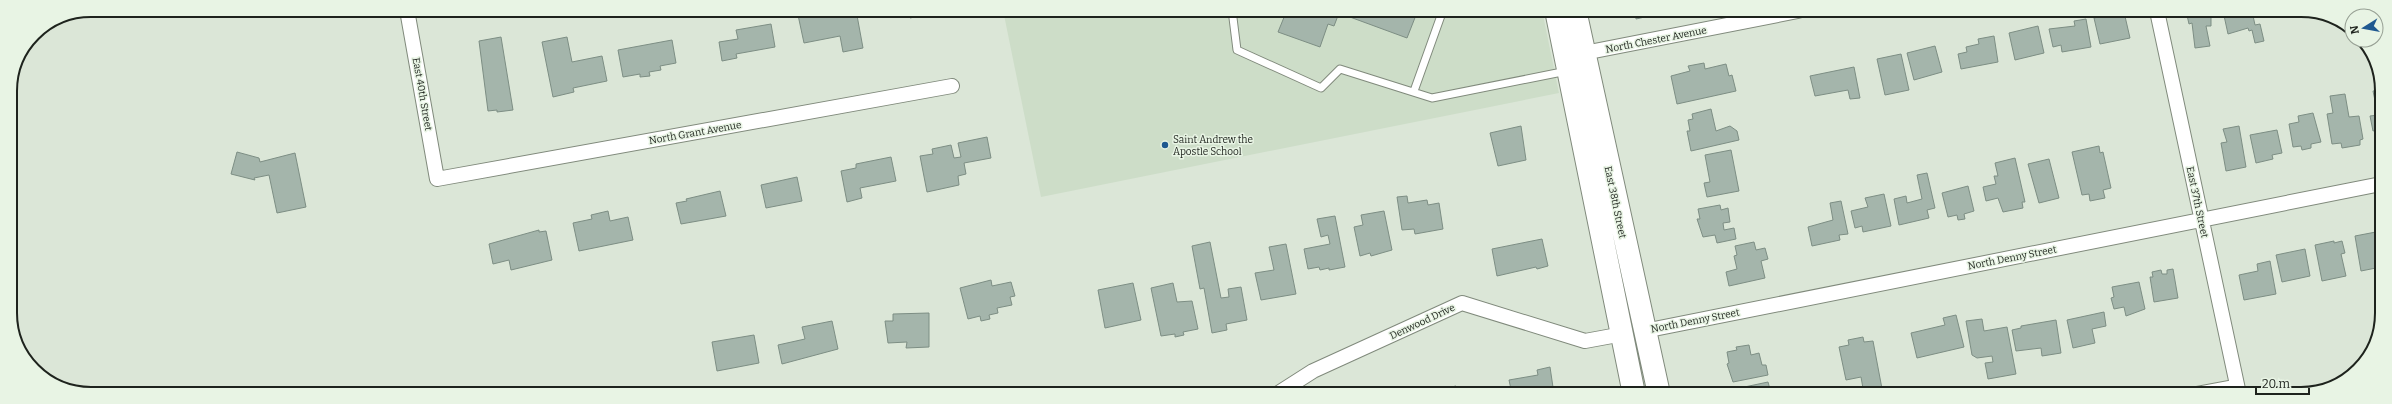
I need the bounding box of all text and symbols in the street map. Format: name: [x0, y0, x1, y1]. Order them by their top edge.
north arrow: [2344, 8, 2384, 48]
street label: North Chester Avenue: [1605, 24, 1708, 56]
text: N: [2347, 24, 2362, 35]
street label: East 40th Street: [410, 57, 434, 132]
street label: North Grant Avenue: [648, 119, 742, 147]
place label: Saint Andrew the Apostle School: [1173, 134, 1253, 158]
marker: Saint Andrew the Apostle School: [1160, 140, 1170, 150]
street label: East 38th Street: [1602, 165, 1629, 240]
street label: East 37th Street: [2184, 165, 2211, 239]
street label: North Denny Street: [1967, 243, 2058, 272]
street label: Denwood Drive: [1388, 302, 1457, 342]
street label: North Denny Street: [1650, 306, 1741, 335]
scale bar: [2256, 370, 2309, 396]
text: 20 m: [2262, 377, 2291, 391]

